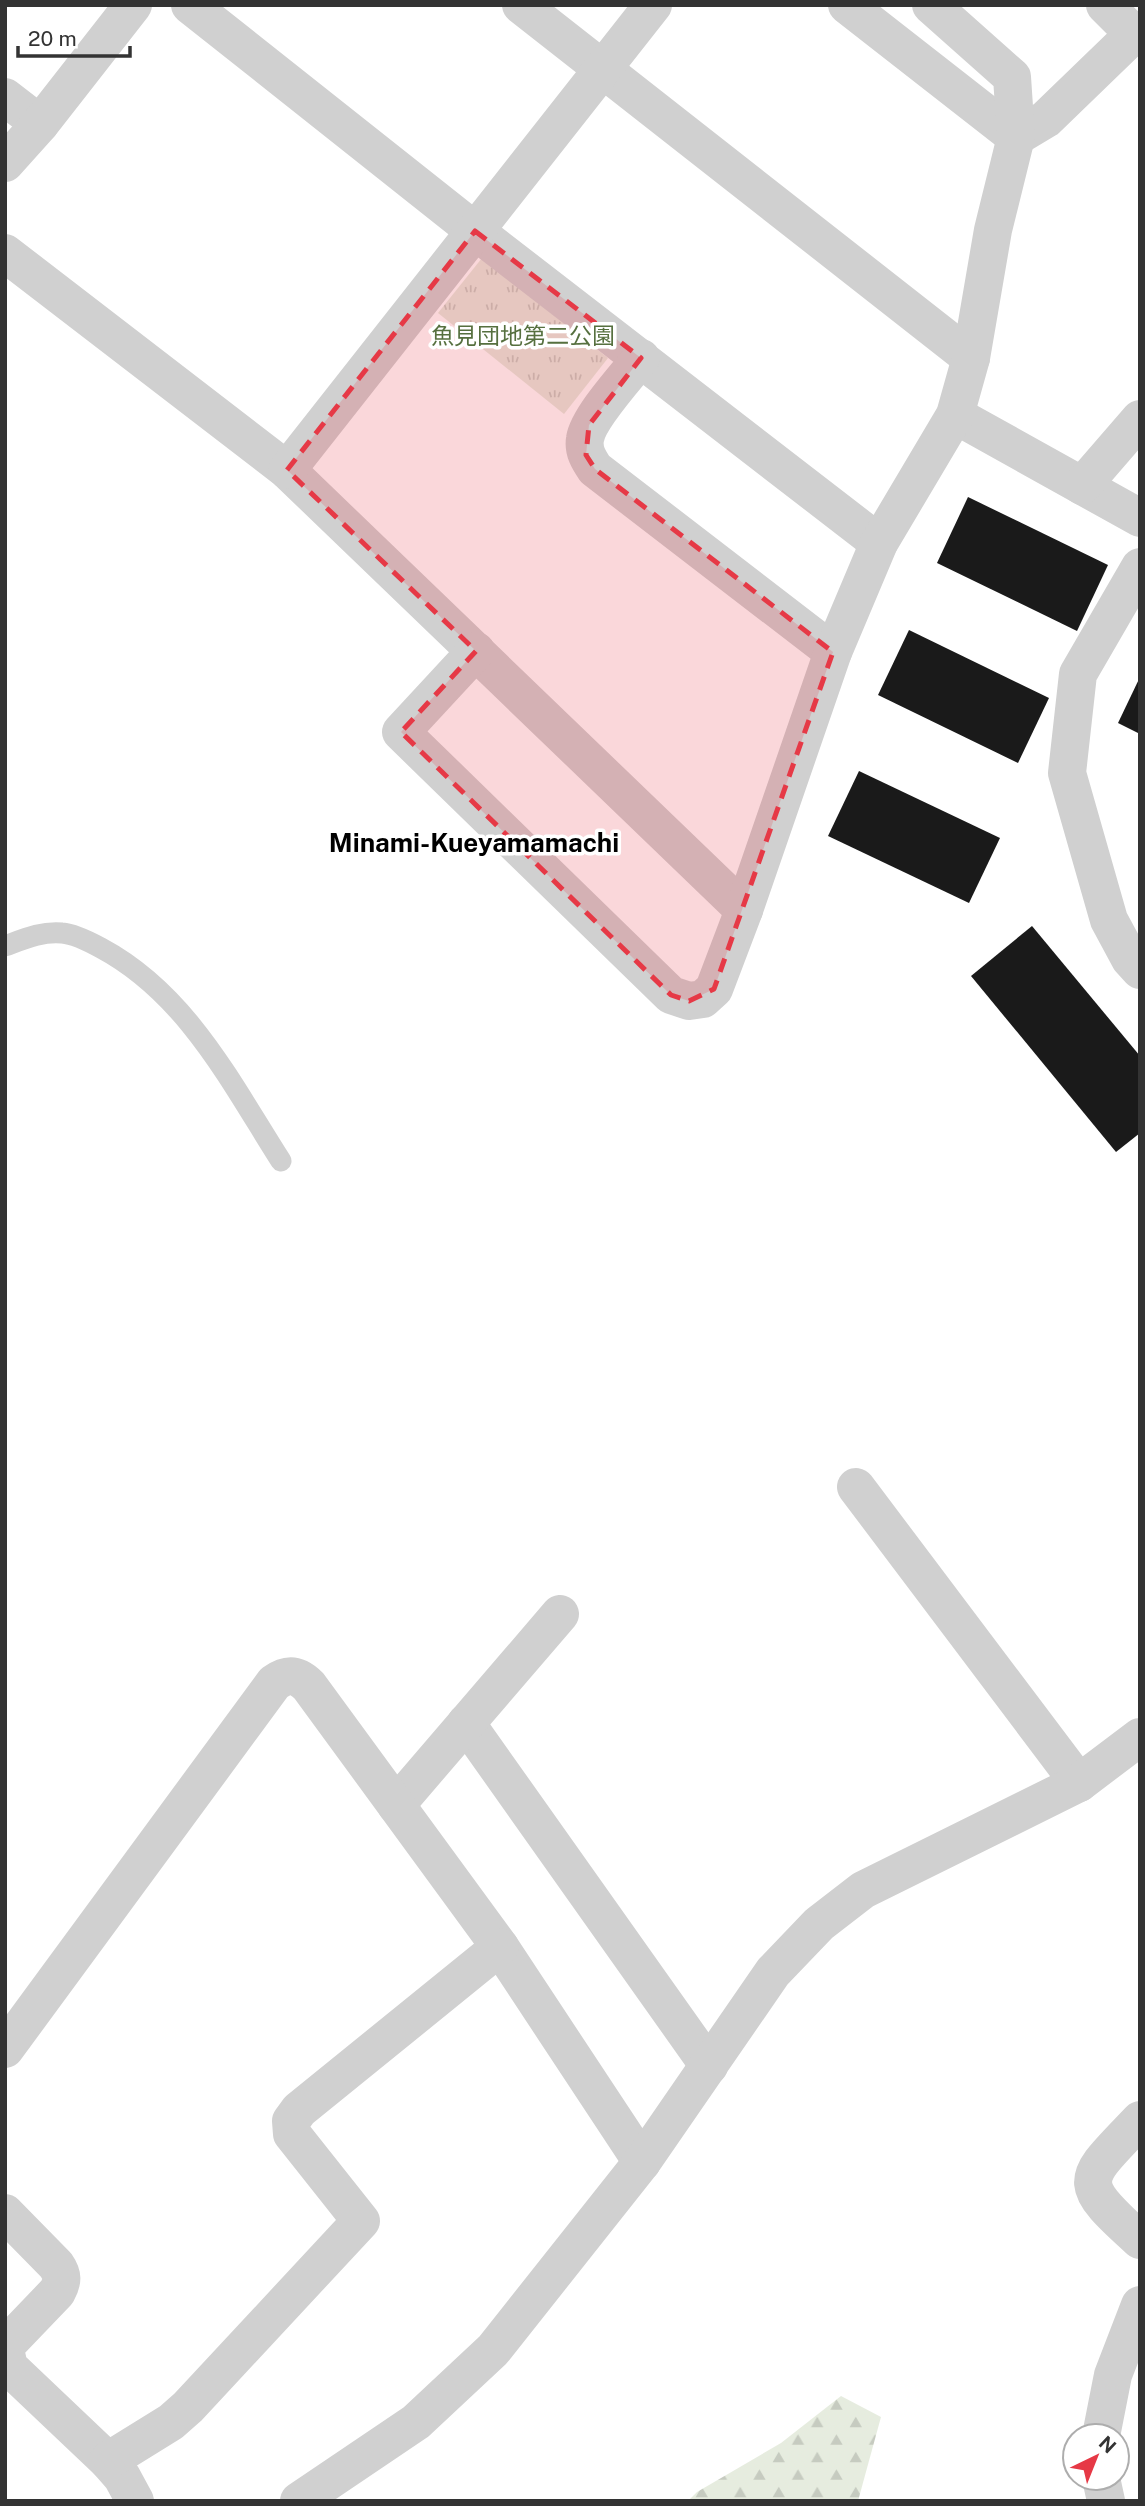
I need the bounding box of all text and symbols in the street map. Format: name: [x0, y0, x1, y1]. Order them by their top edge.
scale bar: [18, 14, 130, 58]
text: 20 m: [28, 26, 77, 51]
park label: 魚見団地第二公園: [431, 322, 615, 349]
district label: Minami-Kueyamamachi: [329, 827, 619, 858]
north arrow: [1061, 2422, 1131, 2492]
text: N: [1095, 2431, 1121, 2458]

